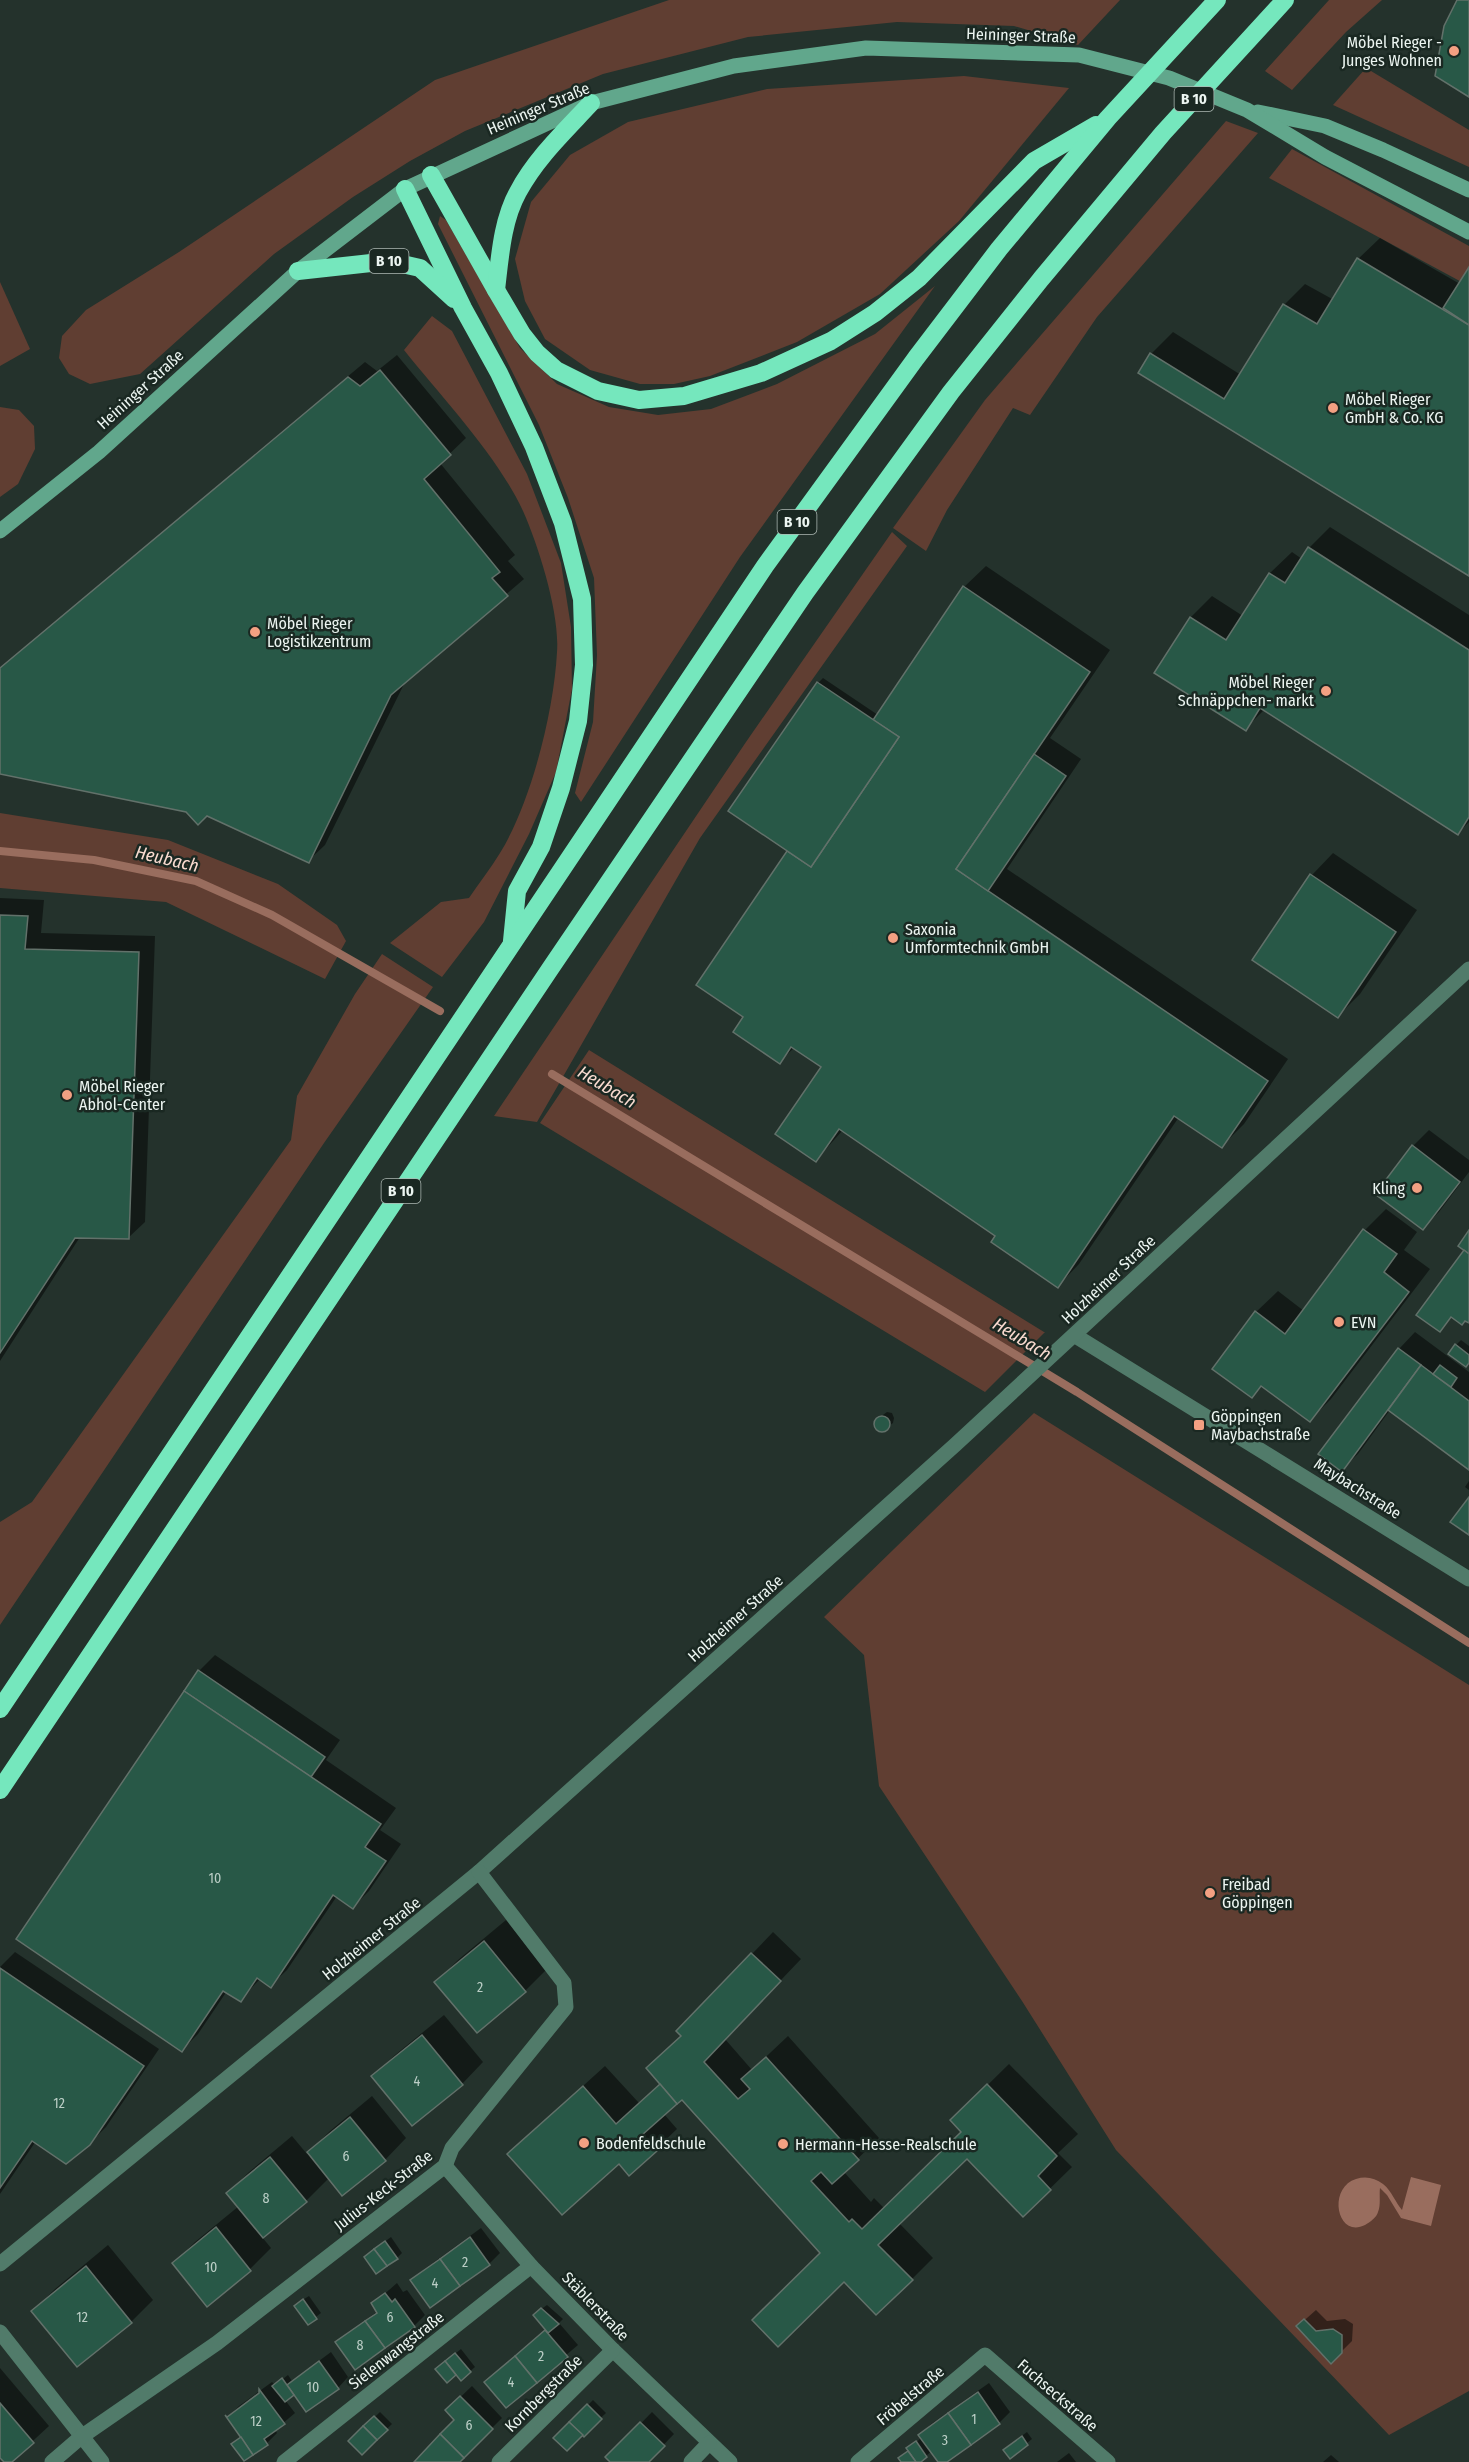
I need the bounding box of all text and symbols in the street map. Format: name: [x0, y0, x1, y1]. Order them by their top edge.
street label: Heininger Straße: [966, 24, 1076, 47]
place label: Möbel Rieger - Junges Wohnen: [1342, 33, 1442, 70]
marker: Möbel Rieger - Junges Wohnen: [1447, 44, 1461, 58]
street label: Heininger Straße: [484, 78, 592, 139]
road number: B 10: [1174, 87, 1214, 111]
road number: B 10: [370, 249, 408, 273]
street label: Heininger Straße: [93, 346, 187, 433]
place label: Möbel Rieger GmbH & Co. KG: [1345, 390, 1443, 427]
marker: Möbel Rieger GmbH & Co. KG: [1326, 401, 1340, 415]
road number: B 10: [778, 510, 816, 534]
place label: Möbel Rieger Logistikzentrum: [267, 614, 371, 651]
marker: Möbel Rieger Logistikzentrum: [248, 625, 262, 639]
place label: Möbel Rieger Schnäppchen- markt: [1178, 673, 1315, 710]
marker: Möbel Rieger Schnäppchen- markt: [1319, 684, 1333, 698]
water label: Heubach: [133, 841, 201, 877]
place label: Saxonia Umformtechnik GmbH: [905, 920, 1049, 957]
marker: Saxonia Umformtechnik GmbH: [886, 931, 900, 945]
water label: Heubach: [574, 1061, 640, 1113]
place label: Möbel Rieger Abhol-Center: [79, 1077, 166, 1114]
marker: Möbel Rieger Abhol-Center: [60, 1088, 74, 1102]
road number: B 10: [382, 1179, 420, 1203]
place label: Kling: [1372, 1179, 1405, 1198]
marker: Kling: [1410, 1181, 1424, 1195]
street label: Holzheimer Straße: [1058, 1231, 1159, 1328]
water label: Heubach: [989, 1313, 1055, 1365]
place label: EVN: [1351, 1313, 1376, 1332]
marker: EVN: [1332, 1315, 1346, 1329]
place label: Göppingen Maybachstraße: [1211, 1407, 1310, 1444]
marker: Göppingen Maybachstraße: [1192, 1418, 1206, 1432]
street label: Maybachstraße: [1311, 1454, 1405, 1523]
street label: Holzheimer Straße: [684, 1571, 787, 1666]
house number: 10: [209, 1870, 221, 1887]
place label: Freibad Göppingen: [1222, 1875, 1293, 1912]
marker: Freibad Göppingen: [1203, 1886, 1217, 1900]
street label: Holzheimer Straße: [318, 1893, 425, 1984]
house number: 2: [477, 1979, 483, 1996]
house number: 4: [414, 2073, 421, 2090]
house number: 12: [53, 2095, 65, 2112]
place label: Bodenfeldschule: [596, 2134, 706, 2153]
place label: Hermann-Hesse-Realschule: [795, 2135, 977, 2154]
marker: Bodenfeldschule: [577, 2136, 591, 2150]
marker: Hermann-Hesse-Realschule: [776, 2137, 790, 2151]
street label: Julius-Keck-Straße: [330, 2146, 436, 2235]
house number: 6: [343, 2148, 350, 2165]
house number: 8: [263, 2190, 270, 2207]
house number: 2: [462, 2254, 468, 2271]
house number: 10: [205, 2259, 217, 2276]
street label: Stäblerstraße: [558, 2268, 633, 2345]
house number: 4: [432, 2275, 439, 2292]
street label: Sielenwangstraße: [345, 2307, 448, 2394]
house number: 12: [76, 2309, 88, 2326]
house number: 6: [387, 2309, 394, 2326]
house number: 8: [357, 2337, 364, 2354]
house number: 2: [538, 2348, 544, 2365]
street label: Kornbergstraße: [501, 2351, 586, 2436]
street label: Fuchseckstraße: [1014, 2355, 1102, 2436]
street label: Fröbelstraße: [873, 2362, 948, 2429]
house number: 4: [508, 2374, 515, 2391]
house number: 10: [307, 2379, 319, 2396]
house number: 1: [971, 2411, 977, 2428]
house number: 12: [250, 2413, 262, 2430]
house number: 6: [466, 2417, 473, 2434]
house number: 3: [942, 2432, 948, 2449]

